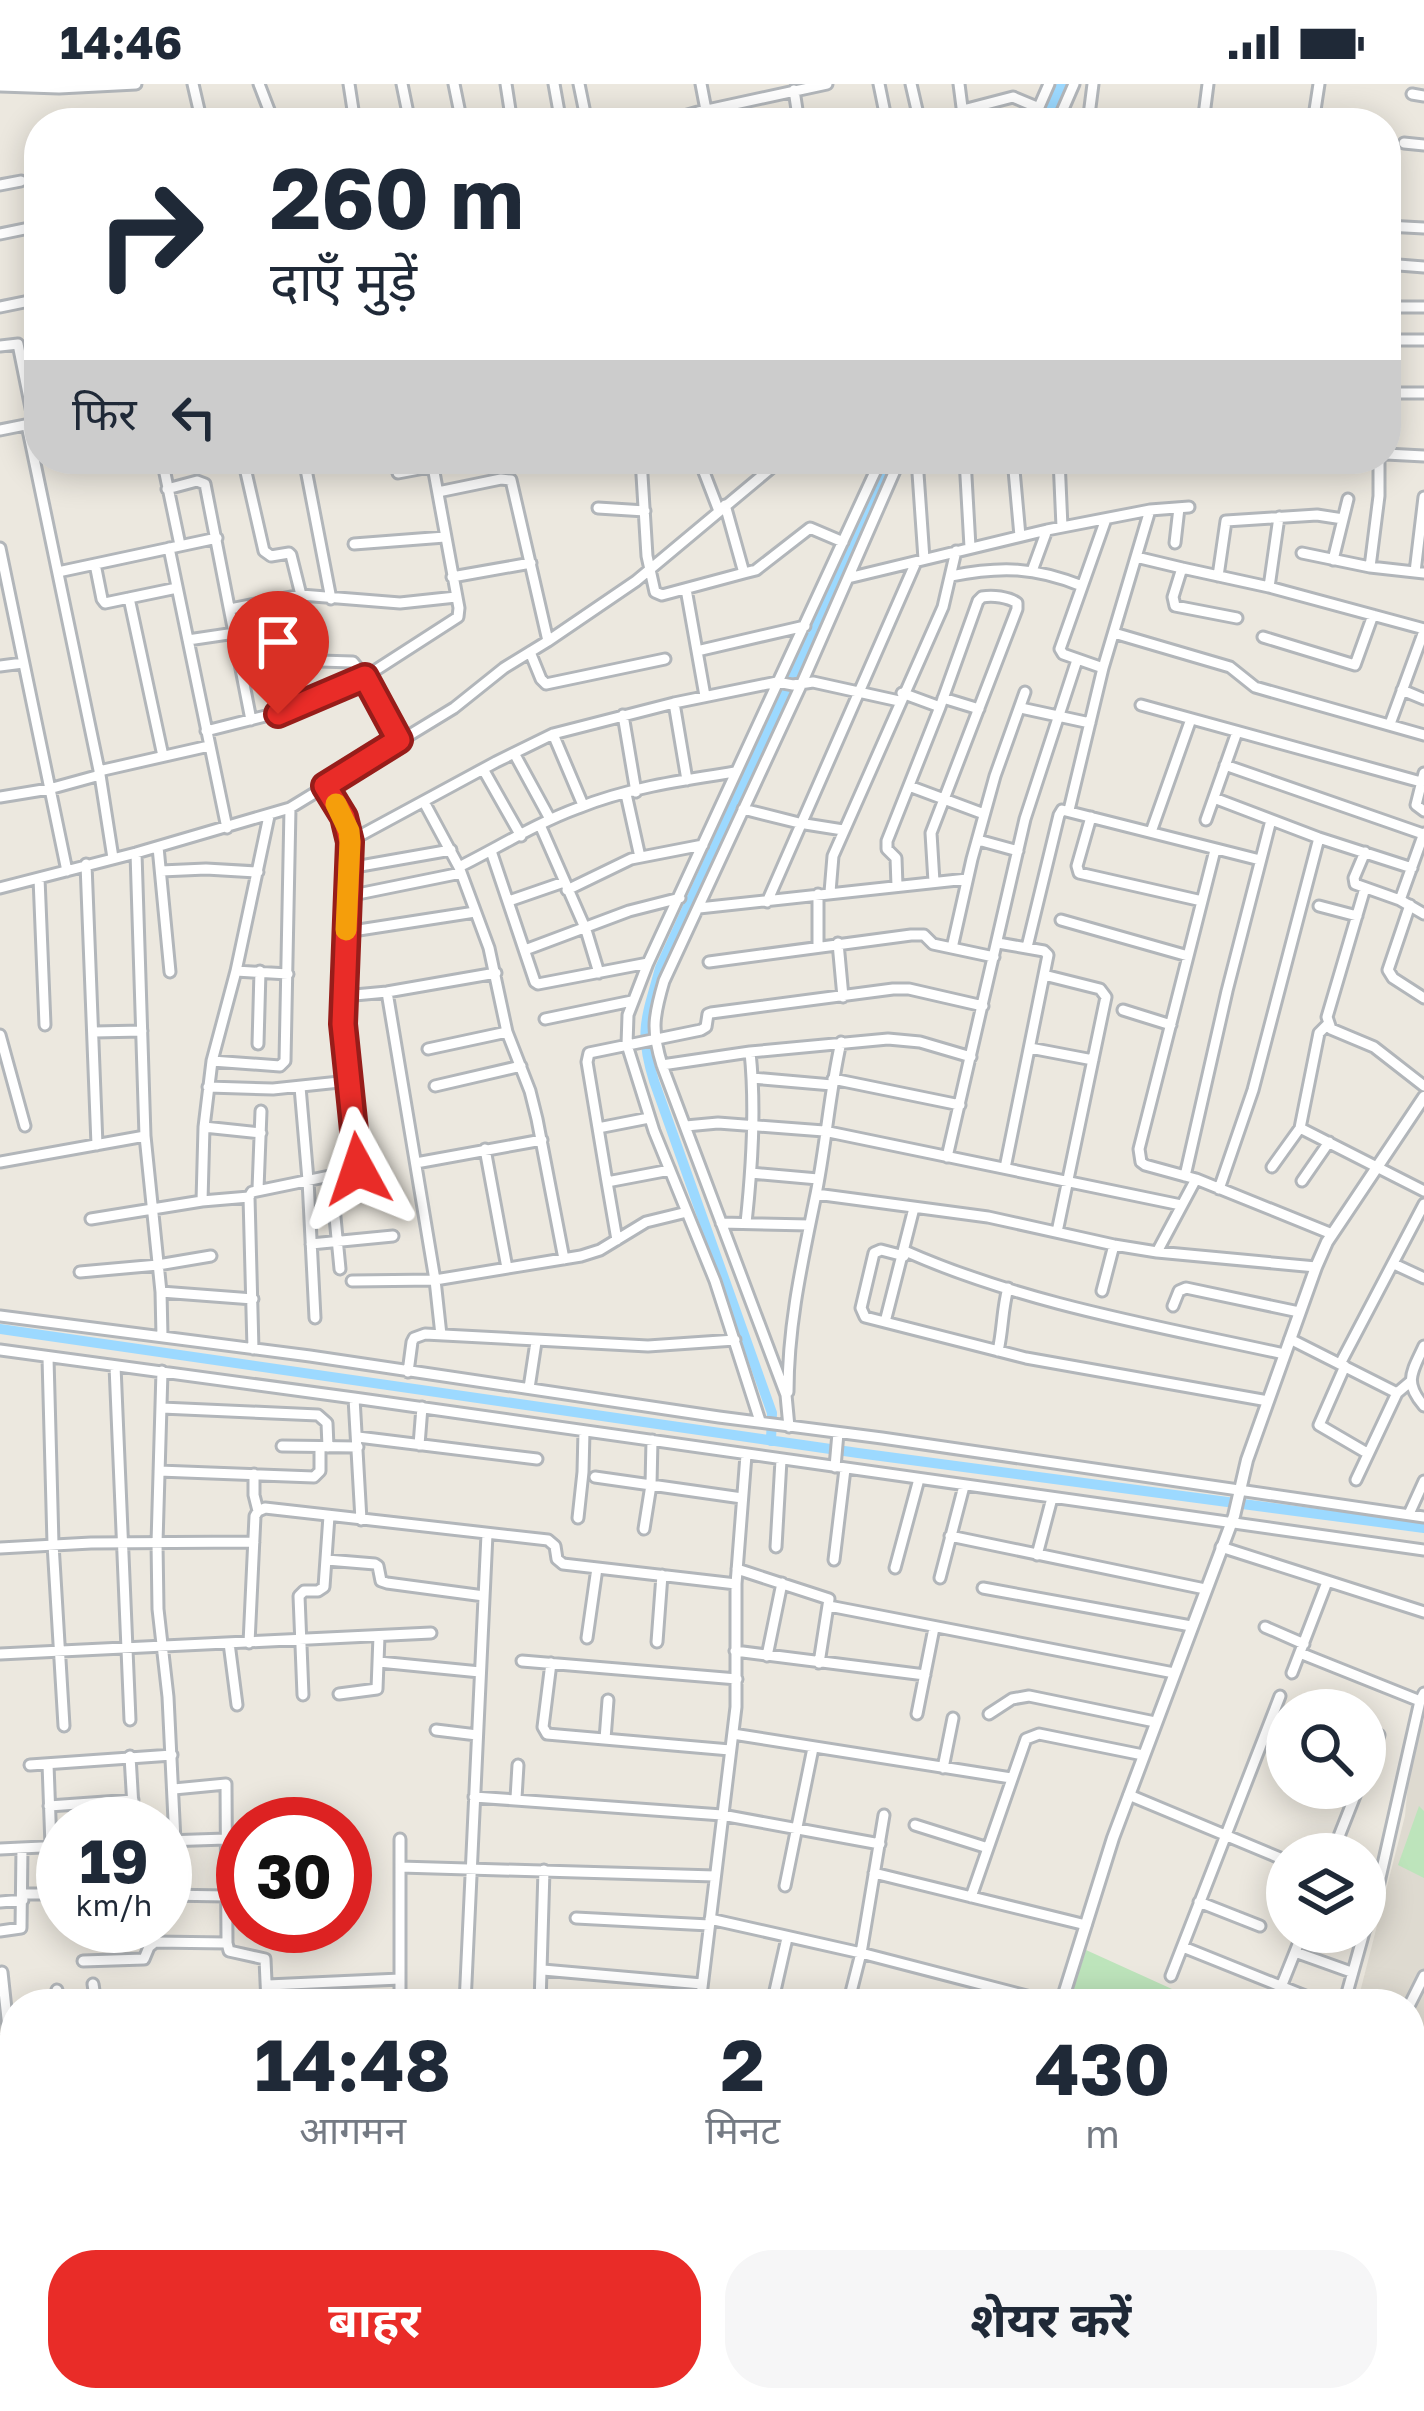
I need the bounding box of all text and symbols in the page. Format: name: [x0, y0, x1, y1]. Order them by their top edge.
text: 14:46: [60, 15, 182, 69]
text: 260 m: [270, 147, 524, 247]
icon: right: [72, 156, 228, 312]
text: दाएँ मुड़ें: [270, 248, 417, 313]
icon: left: [161, 384, 227, 450]
text: फिर: [72, 386, 137, 440]
pin: [227, 591, 329, 714]
icon: arrive: [245, 609, 311, 675]
position arrow: [295, 1106, 421, 1232]
map controls: [1266, 1689, 1386, 1953]
button: search: [1266, 1689, 1386, 1809]
speed limit sign: 30: [216, 1797, 372, 1953]
text: 19: [79, 1824, 148, 1896]
button: layers: [1266, 1833, 1386, 1953]
text: km/h: [76, 1887, 152, 1923]
text: 14:48: [255, 2020, 451, 2107]
text: 2: [721, 2020, 765, 2107]
text: 430: [1035, 2024, 1170, 2111]
text: आगमन: [299, 2106, 406, 2153]
text: मिनट: [705, 2106, 780, 2153]
text: m: [1085, 2110, 1120, 2157]
button: बाहर: [48, 2250, 701, 2388]
button: शेयर करें: [725, 2250, 1377, 2388]

